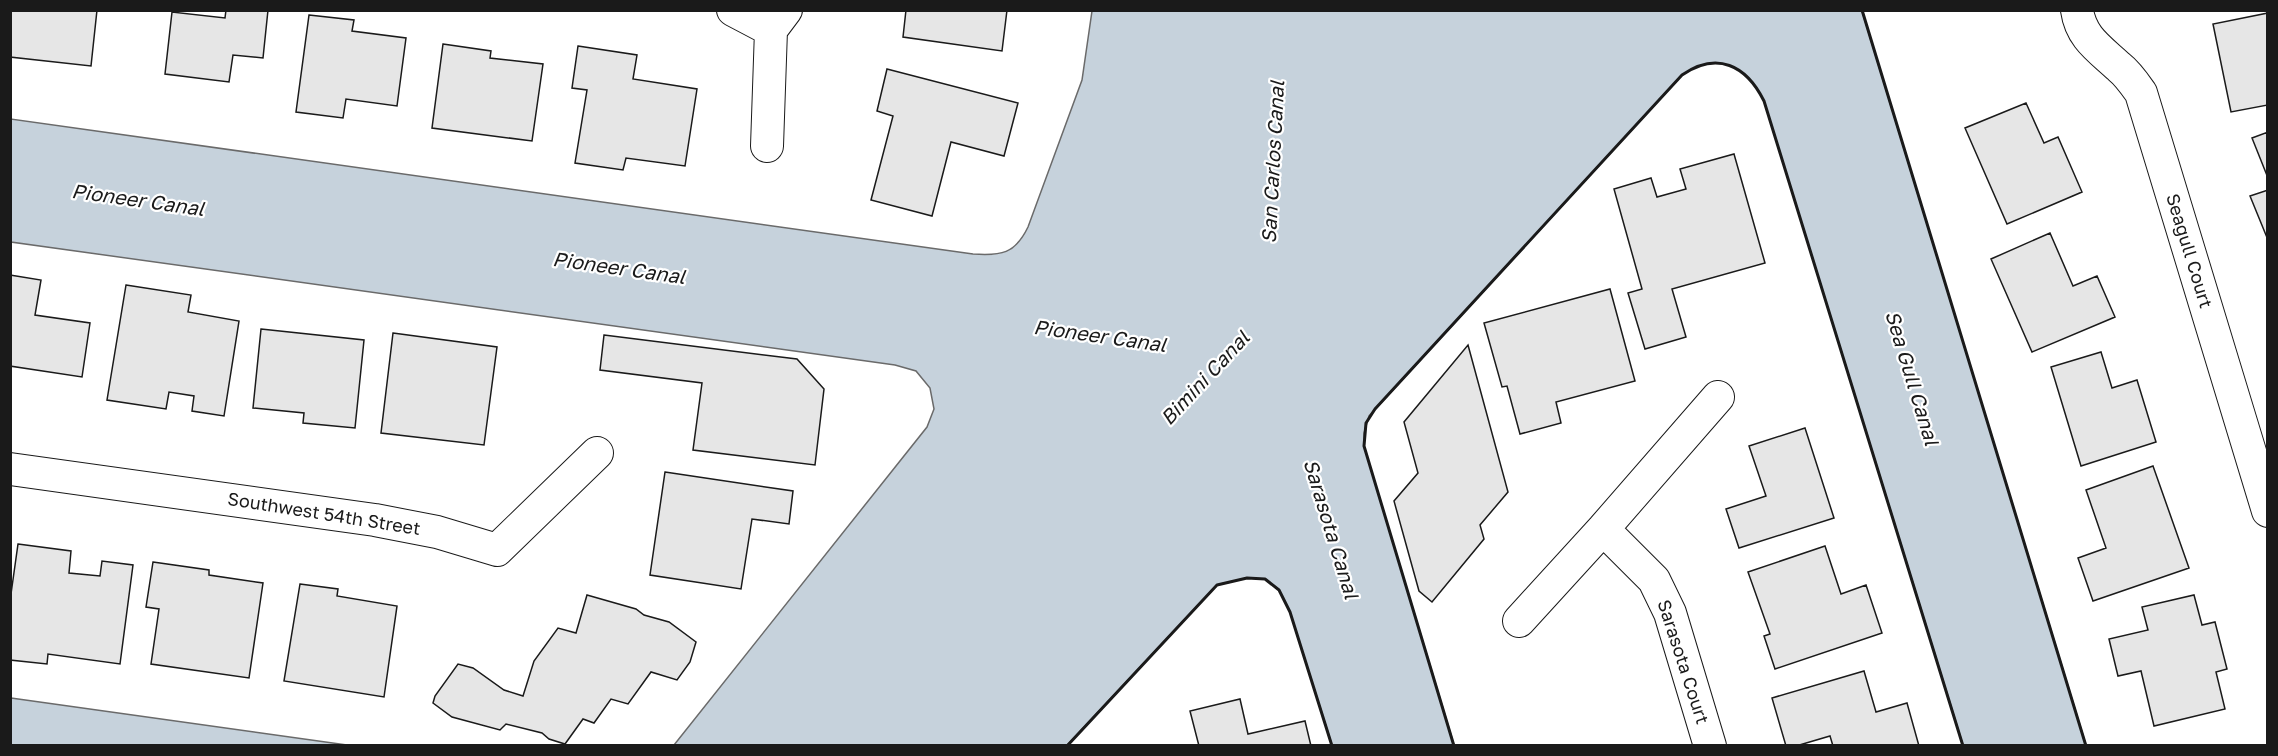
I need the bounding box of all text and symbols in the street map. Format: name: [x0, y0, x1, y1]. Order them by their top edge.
water label: San Carlos Canal: [1256, 79, 1288, 244]
water label: Pioneer Canal: [70, 178, 207, 220]
street label: Seagull Court: [2162, 191, 2218, 311]
water label: Pioneer Canal: [551, 246, 688, 288]
water label: Sea Gull Canal: [1881, 307, 1945, 449]
water label: Pioneer Canal: [1032, 314, 1169, 356]
water label: Bimini Canal: [1155, 325, 1254, 429]
water label: Sarasota Canal: [1299, 456, 1365, 602]
street label: Southwest 54th Street: [226, 487, 422, 539]
street label: Sarasota Court: [1653, 597, 1714, 727]

